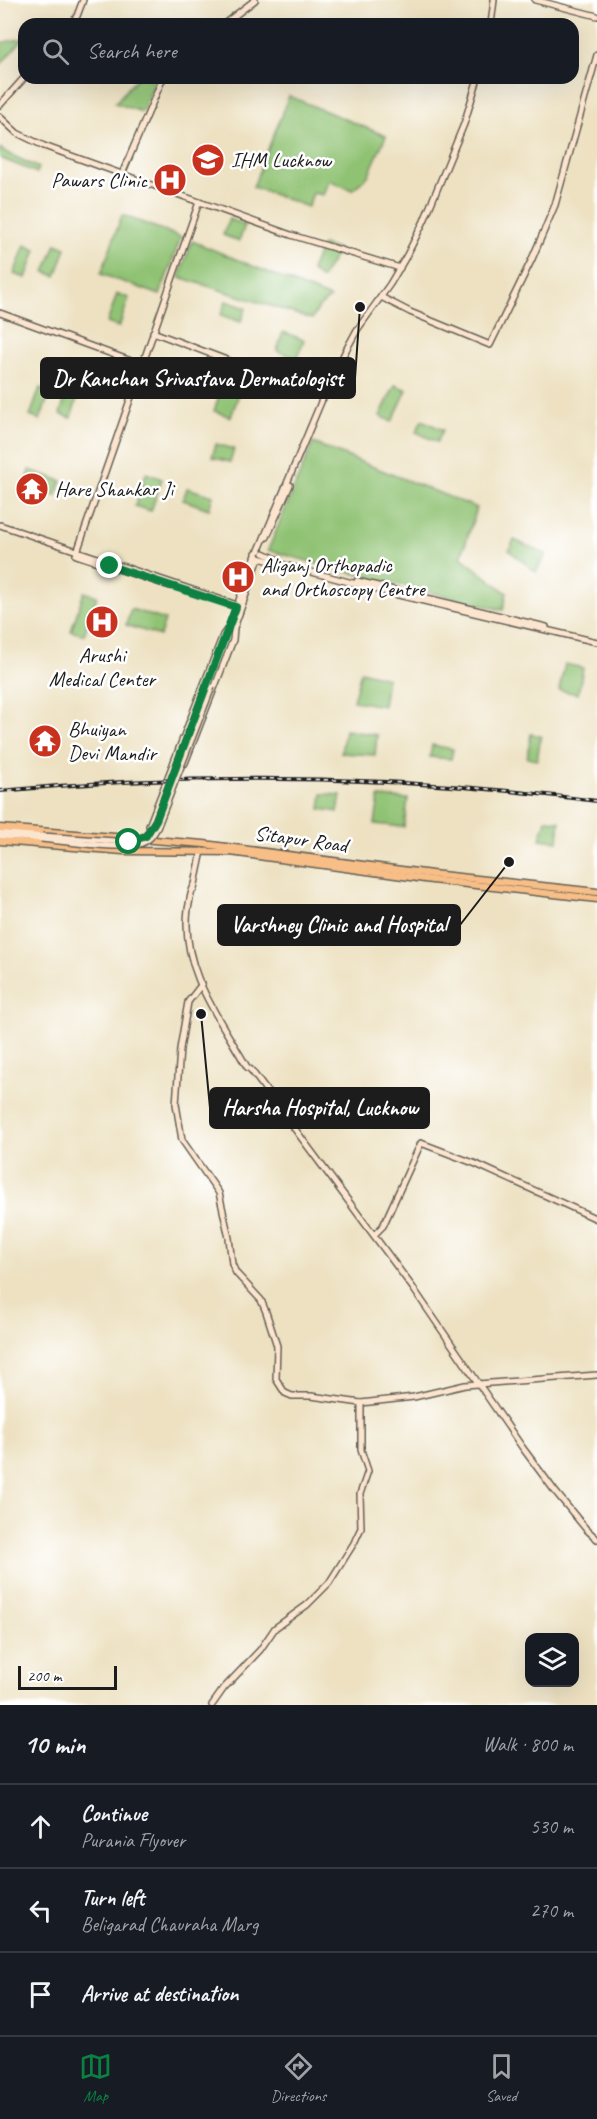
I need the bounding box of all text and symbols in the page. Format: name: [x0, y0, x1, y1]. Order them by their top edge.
search box: [18, 18, 579, 84]
icon: search: [39, 35, 72, 68]
text: Search here: [87, 37, 177, 65]
school or university icon: IHM Lucknow: [190, 142, 226, 178]
place label: IHM Lucknow: [231, 147, 333, 173]
hospital icon: Pawars Clinic: [152, 162, 188, 198]
place label: Pawars Clinic: [51, 167, 148, 193]
callout: Dr Kanchan Srivastava Dermatologist: [41, 358, 355, 398]
text: Dr Kanchan Srivastava Dermatologist: [53, 365, 346, 393]
temple icon: Hare Shankar Ji: [14, 471, 50, 507]
place label: Hare Shankar Ji: [55, 476, 176, 502]
route end: [96, 552, 122, 578]
place label: Aliganj Orthopadic and Orthoscopy Centre: [261, 552, 427, 602]
hospital icon: Aliganj Orthopadic and Orthoscopy Centre: [220, 559, 256, 595]
hospital icon: Arushi Medical Center: [84, 604, 120, 640]
place label: Arushi Medical Center: [49, 642, 157, 692]
place label: Bhuiyan Devi Mandir: [68, 716, 158, 766]
temple icon: Bhuiyan Devi Mandir: [27, 723, 63, 759]
street label: Sitapur Road: [253, 820, 353, 859]
route start: [115, 828, 141, 854]
callout: Varshney Clinic and Hospital: [218, 905, 460, 945]
text: Varshney Clinic and Hospital: [231, 911, 451, 939]
callout: Harsha Hospital, Lucknow: [210, 1088, 429, 1128]
text: Harsha Hospital, Lucknow: [222, 1094, 420, 1122]
map controls: [525, 1633, 579, 1687]
button: layers: [525, 1633, 579, 1687]
scale bar: [18, 1663, 117, 1690]
text: 200 m: [27, 1666, 61, 1686]
text: 10 min: [24, 1728, 86, 1761]
text: Walk · 800 m: [483, 1732, 573, 1757]
text: Continue: [81, 1800, 147, 1828]
icon: ahead: [24, 1810, 57, 1843]
text: 530 m: [530, 1814, 573, 1839]
text: Purania Flyover: [81, 1828, 185, 1853]
text: Turn left: [81, 1884, 145, 1912]
icon: left: [24, 1894, 57, 1927]
text: 270 m: [530, 1898, 573, 1923]
text: Beligarad Chauraha Marg: [81, 1912, 258, 1937]
icon: arrive: [24, 1978, 57, 2011]
text: Arrive at destination: [81, 1980, 238, 2008]
tab: Map: [79, 2050, 112, 2106]
tab: Directions: [271, 2050, 326, 2106]
tab: Saved: [485, 2050, 518, 2106]

